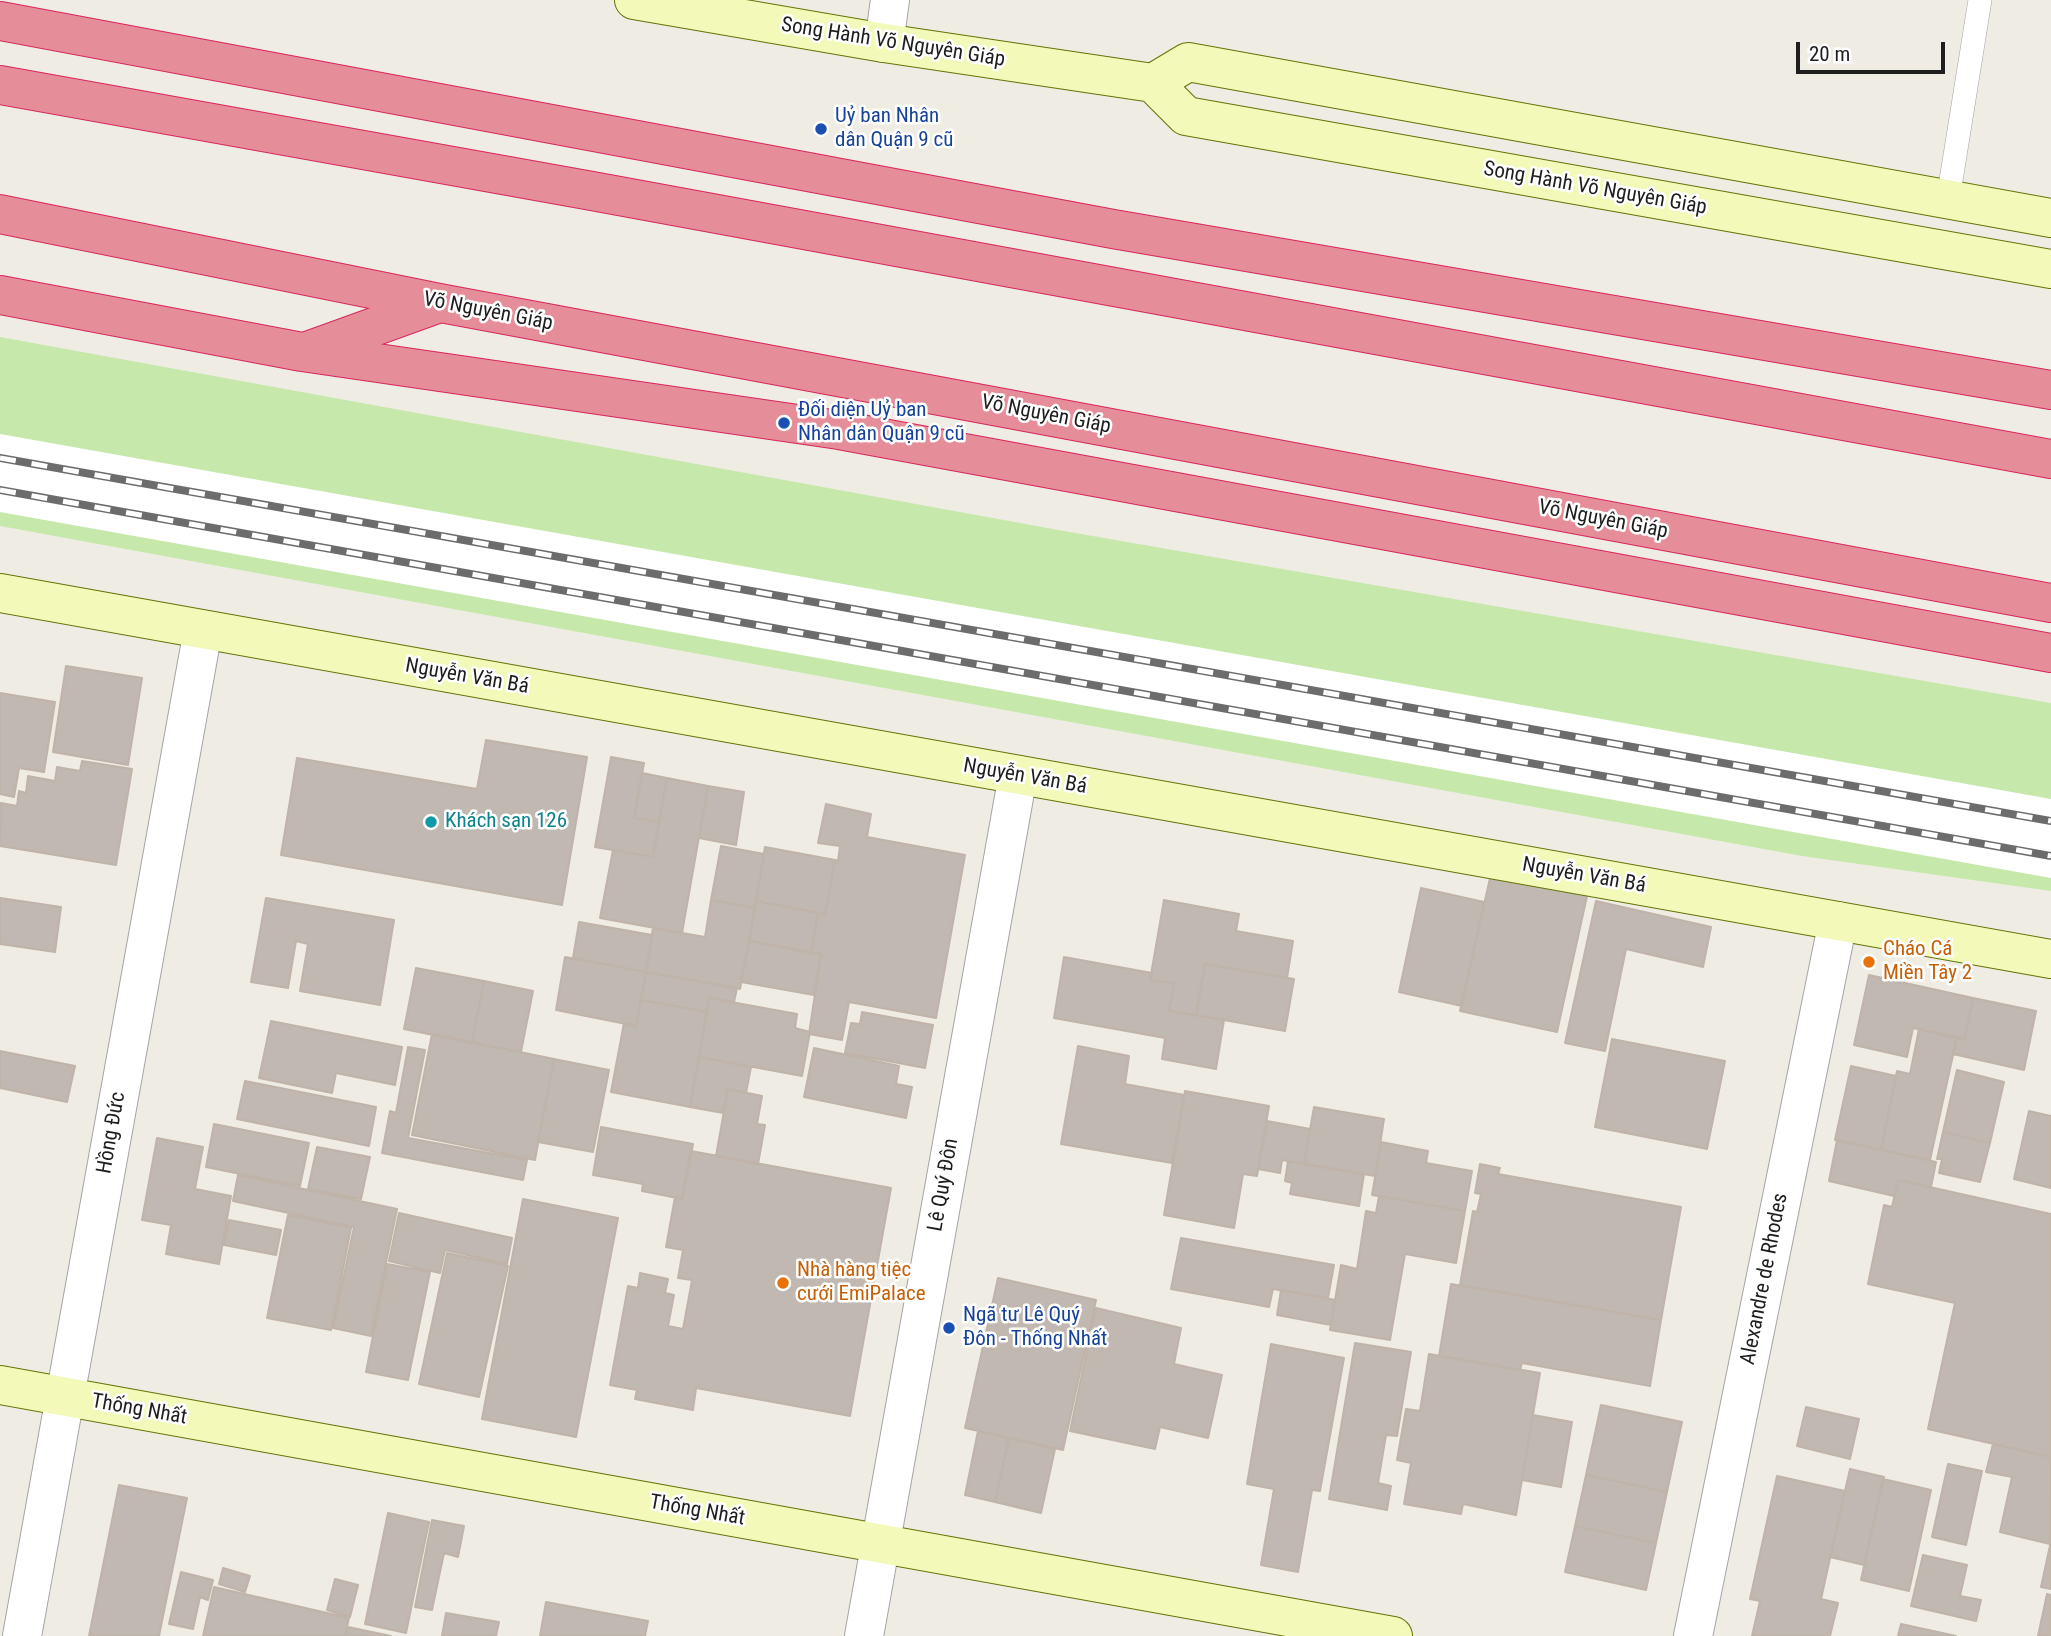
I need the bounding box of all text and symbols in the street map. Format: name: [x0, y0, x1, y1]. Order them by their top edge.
street label: Song Hành Võ Nguyên Giáp: [779, 13, 1007, 73]
scale bar: [1799, 28, 1948, 72]
text: 20 m: [1809, 42, 1850, 66]
place label: Uỷ ban Nhân dân Quận 9 cũ: [835, 104, 953, 154]
marker: Uỷ ban Nhân dân Quận 9 cũ: [813, 121, 829, 137]
street label: Song Hành Võ Nguyên Giáp: [1481, 157, 1709, 221]
street label: Võ Nguyên Giáp: [421, 287, 555, 337]
street label: Võ Nguyên Giáp: [979, 390, 1113, 440]
place label: Đối diện Uỷ ban Nhân dân Quận 9 cũ: [798, 398, 965, 448]
marker: Đối diện Uỷ ban Nhân dân Quận 9 cũ: [776, 415, 792, 431]
street label: Võ Nguyên Giáp: [1536, 495, 1670, 545]
street label: Nguyễn Văn Bá: [403, 654, 531, 700]
street label: Nguyễn Văn Bá: [961, 754, 1089, 800]
place label: Khách sạn 126: [445, 809, 567, 835]
marker: Khách sạn 126: [423, 814, 439, 830]
street label: Nguyễn Văn Bá: [1520, 853, 1648, 899]
place label: Cháo Cá Miền Tây 2: [1883, 937, 1972, 987]
marker: Cháo Cá Miền Tây 2: [1861, 954, 1877, 970]
street label: Hồng Đức: [92, 1090, 132, 1176]
street label: Lê Quý Đôn: [923, 1137, 965, 1233]
street label: Alexandre de Rhodes: [1736, 1191, 1794, 1367]
place label: Nhà hàng tiệc cưới EmiPalace: [797, 1258, 926, 1308]
marker: Nhà hàng tiệc cưới EmiPalace: [775, 1275, 791, 1291]
place label: Ngã tư Lê Quý Đôn - Thống Nhất: [963, 1303, 1107, 1353]
marker: Ngã tư Lê Quý Đôn - Thống Nhất: [941, 1320, 957, 1336]
street label: Thống Nhất: [89, 1389, 189, 1431]
street label: Thống Nhất: [647, 1490, 747, 1532]

